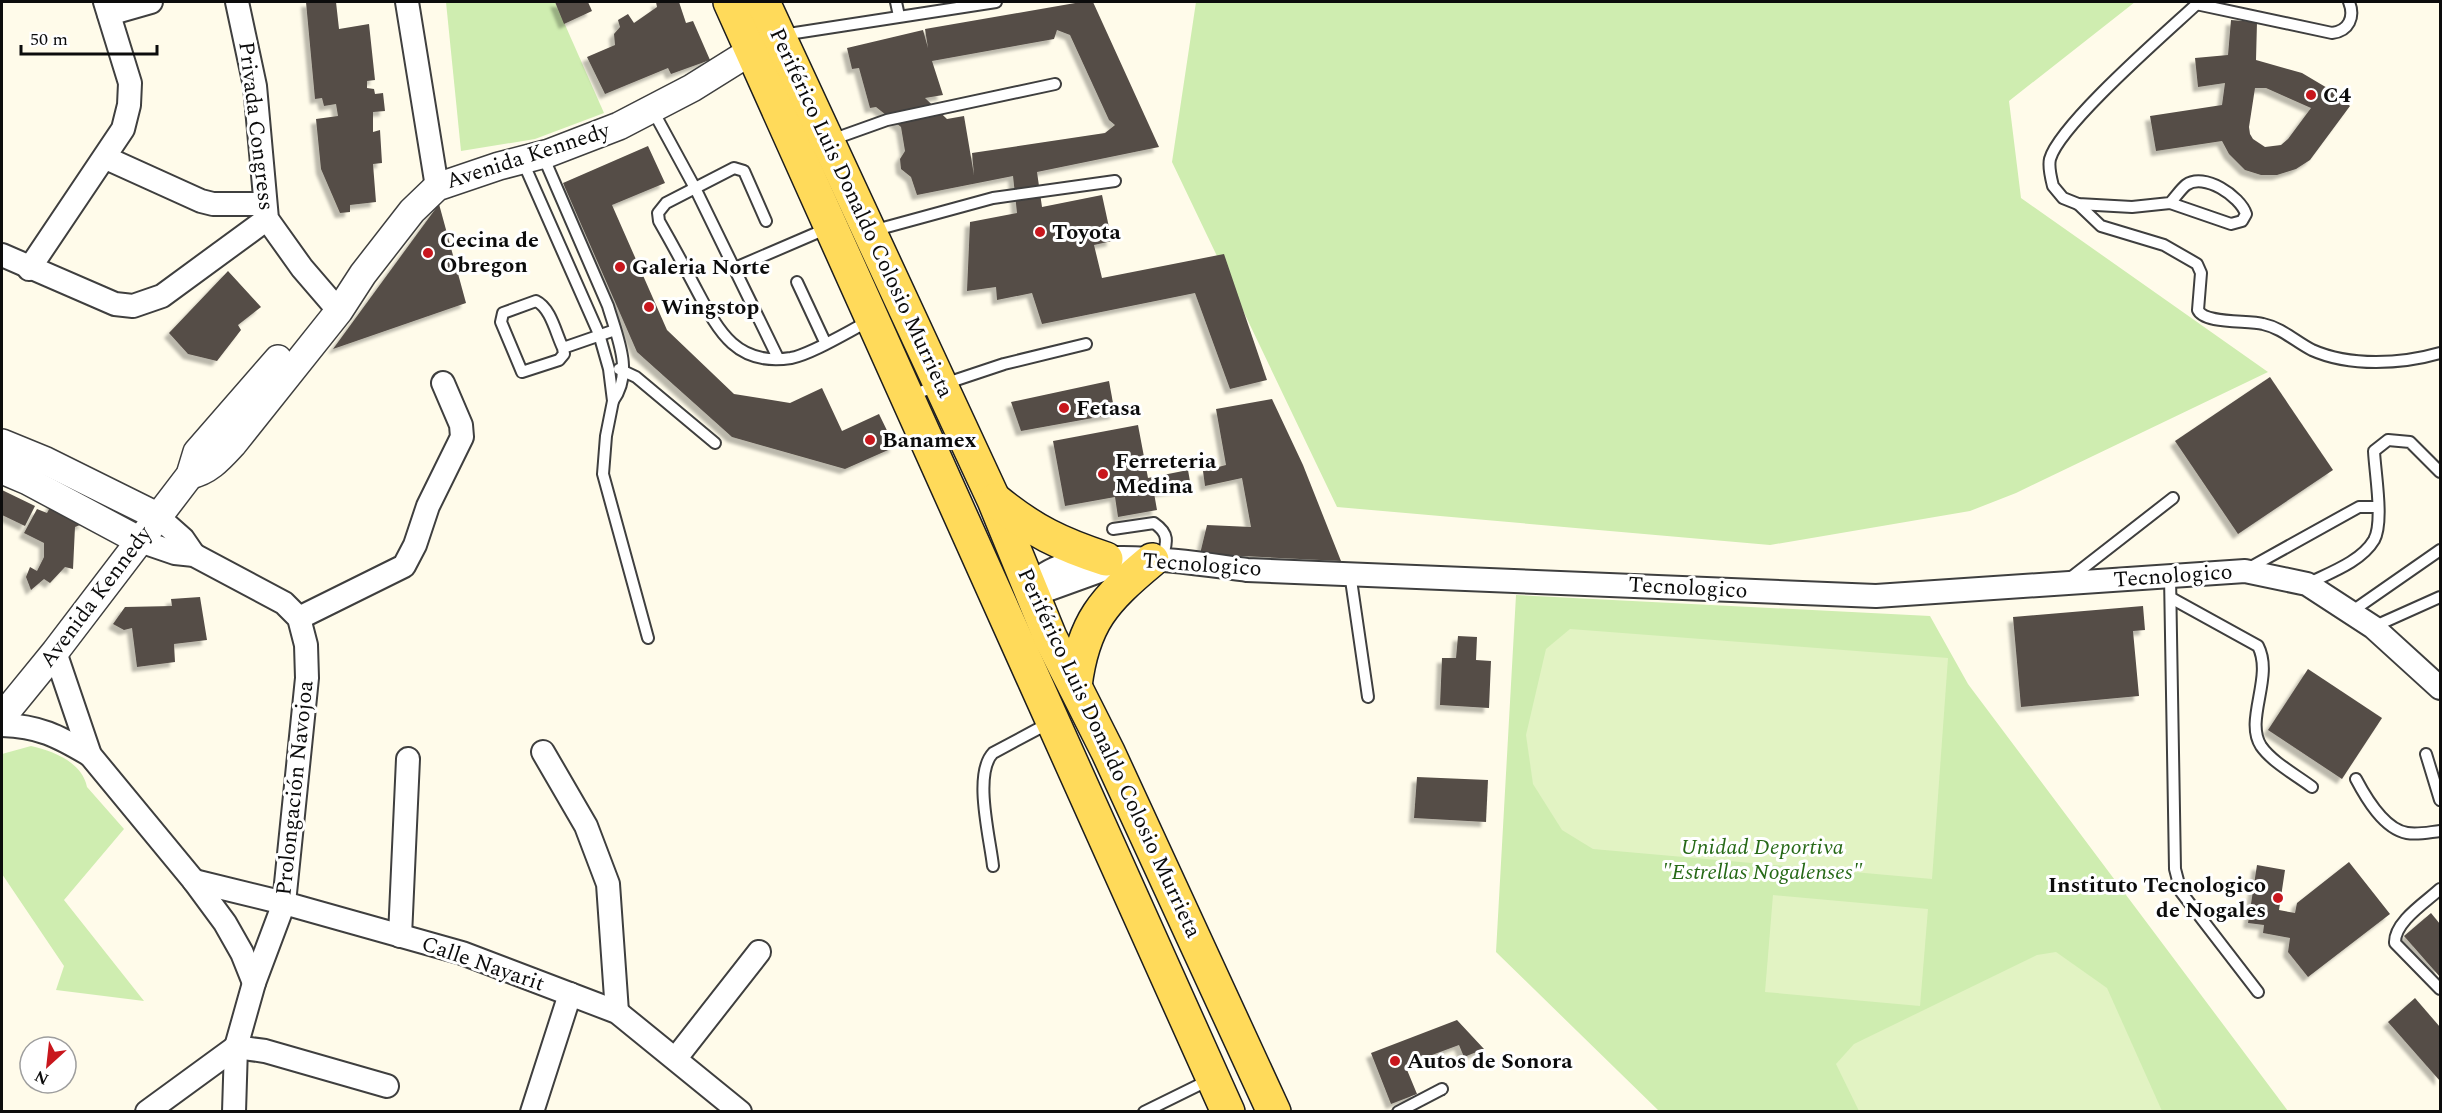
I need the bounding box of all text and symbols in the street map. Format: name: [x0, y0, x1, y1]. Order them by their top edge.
scale bar: [21, 18, 158, 56]
street label: Periférico Luis Donaldo Colosio Murrieta: [760, 22, 962, 404]
text: 50 m: [30, 26, 68, 53]
street label: Privada Congress: [229, 40, 283, 212]
place label: C4: [2323, 79, 2352, 112]
marker: C4: [2304, 88, 2318, 102]
street label: Avenida Kennedy: [442, 114, 615, 198]
place label: Toyota: [1052, 216, 1121, 249]
place label: Cecina de Obregon: [440, 224, 539, 282]
marker: Toyota: [1033, 225, 1047, 239]
marker: Cecina de Obregon: [421, 246, 435, 260]
place label: Galeria Norte: [632, 251, 770, 284]
marker: Galeria Norte: [613, 260, 627, 274]
place label: Wingstop: [661, 291, 759, 324]
marker: Wingstop: [642, 300, 656, 314]
place label: Fetasa: [1076, 392, 1142, 425]
marker: Fetasa: [1057, 401, 1071, 415]
place label: Banamex: [882, 424, 977, 457]
marker: Banamex: [863, 433, 877, 447]
place label: Ferreteria Medina: [1115, 445, 1217, 503]
marker: Ferreteria Medina: [1096, 467, 1110, 481]
street label: Avenida Kennedy: [32, 518, 161, 675]
street label: Tecnologico: [1141, 544, 1263, 586]
street label: Tecnologico: [2112, 555, 2234, 597]
street label: Periférico Luis Donaldo Colosio Murrieta: [1008, 562, 1210, 944]
street label: Tecnologico: [1628, 568, 1748, 608]
street label: Prolongación Navojoa: [267, 679, 323, 897]
park label: Unidad Deportiva "Estrellas Nogalenses": [1662, 831, 1862, 889]
place label: Instituto Tecnologico de Nogales: [2048, 869, 2266, 927]
marker: Instituto Tecnologico de Nogales: [2271, 891, 2285, 905]
street label: Calle Nayarit: [417, 927, 549, 1001]
north arrow: [18, 1035, 78, 1095]
place label: Autos de Sonora: [1407, 1045, 1573, 1078]
marker: Autos de Sonora: [1388, 1054, 1402, 1068]
text: N: [30, 1064, 53, 1091]

